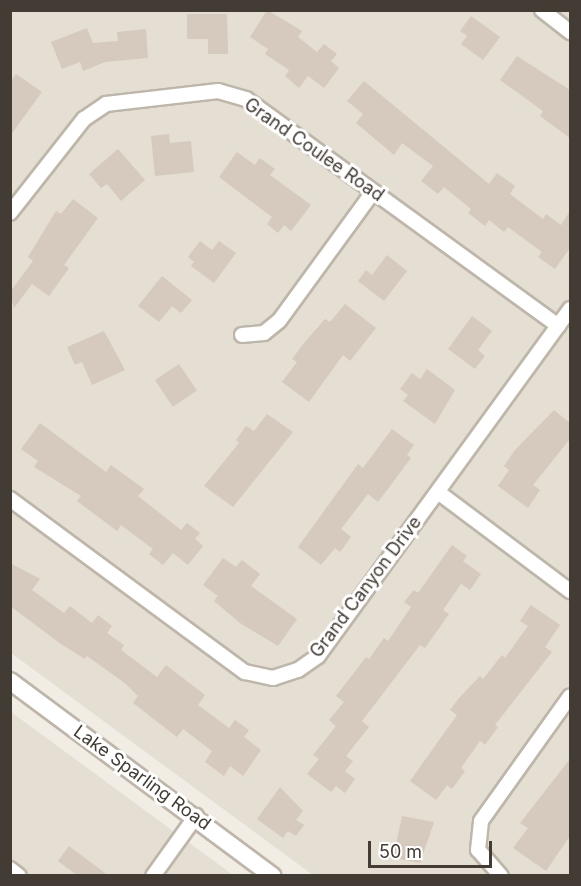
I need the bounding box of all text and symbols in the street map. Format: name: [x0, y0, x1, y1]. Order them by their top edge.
street label: Grand Coulee Road: [240, 94, 388, 206]
street label: Grand Canyon Drive: [306, 512, 426, 662]
street label: Lake Sparling Road: [69, 721, 215, 835]
scale bar: [371, 829, 496, 867]
text: 50 m: [379, 841, 422, 862]

